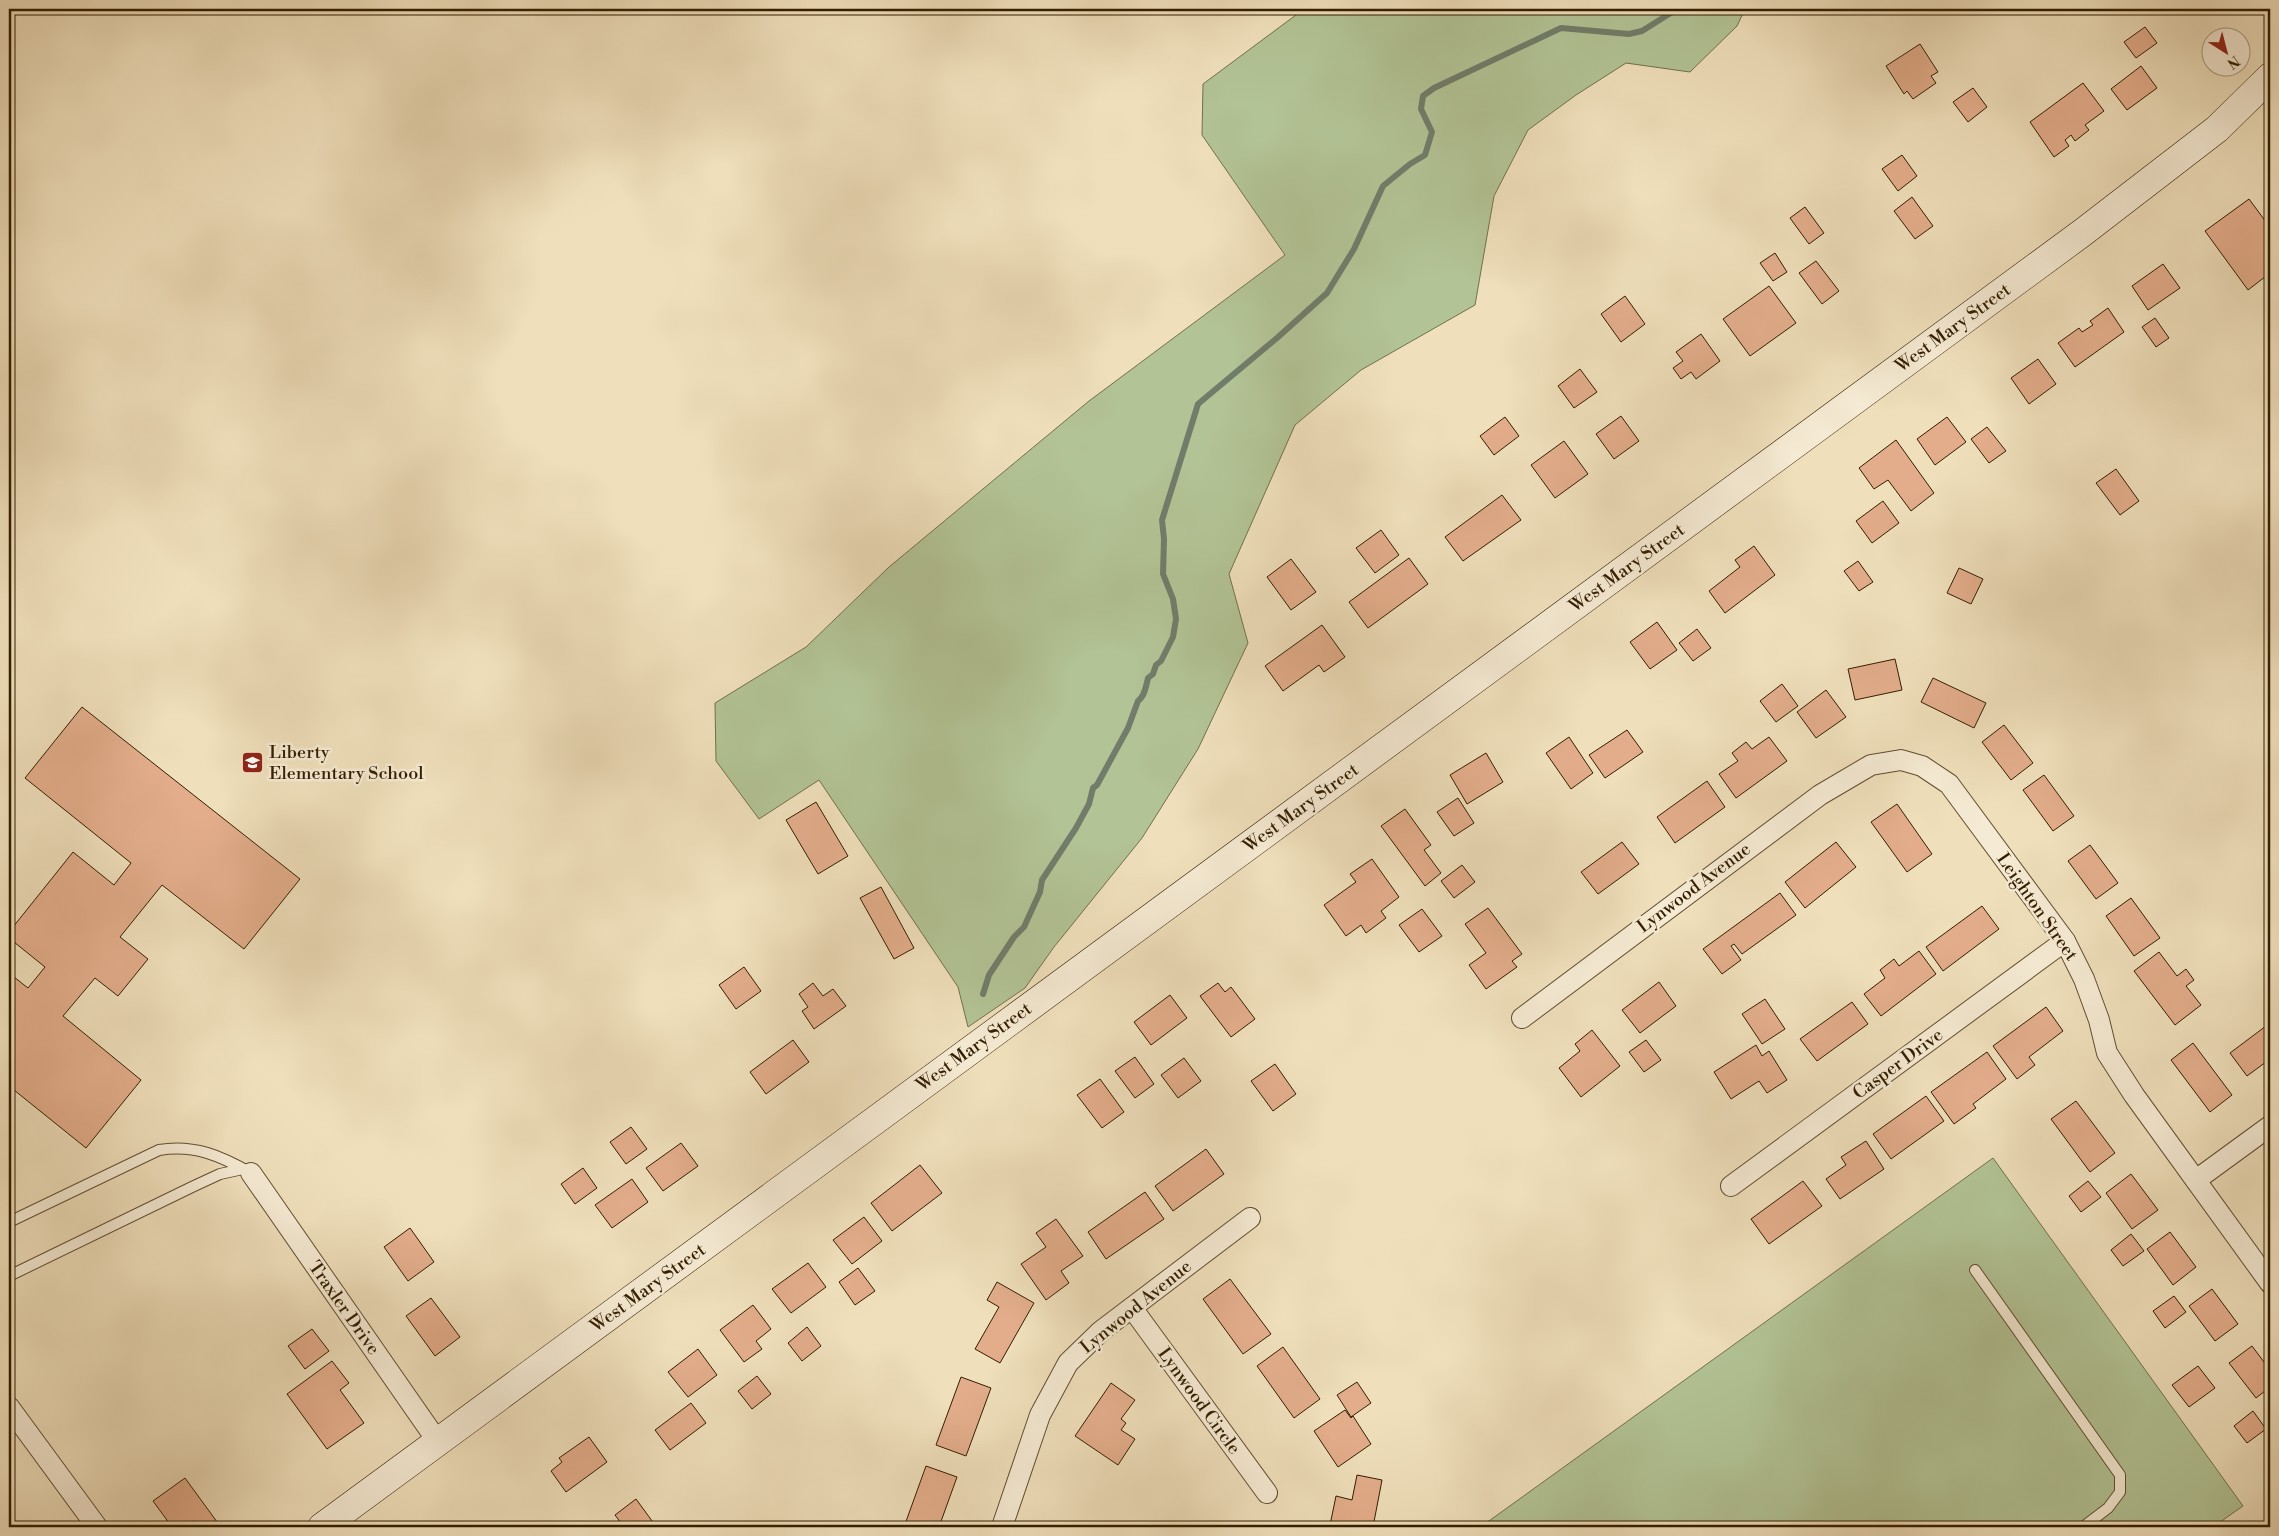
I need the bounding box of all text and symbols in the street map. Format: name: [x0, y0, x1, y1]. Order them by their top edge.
north arrow: [2202, 28, 2252, 78]
text: N: [2223, 51, 2243, 72]
street label: West Mary Street: [1890, 278, 2016, 378]
street label: West Mary Street: [1564, 518, 1690, 618]
place label: Liberty Elementary School: [269, 741, 424, 785]
school or university icon: Liberty Elementary School: [241, 750, 265, 774]
street label: West Mary Street: [1238, 758, 1364, 858]
street label: Lynwood Avenue: [1633, 838, 1755, 938]
street label: Leighton Street: [1991, 849, 2083, 966]
street label: West Mary Street: [911, 997, 1037, 1097]
street label: Casper Drive: [1848, 1023, 1948, 1105]
street label: West Mary Street: [585, 1238, 711, 1338]
street label: Lynwood Avenue: [1076, 1255, 1196, 1359]
street label: Traxler Drive: [303, 1257, 385, 1359]
street label: Lynwood Circle: [1153, 1343, 1245, 1459]

